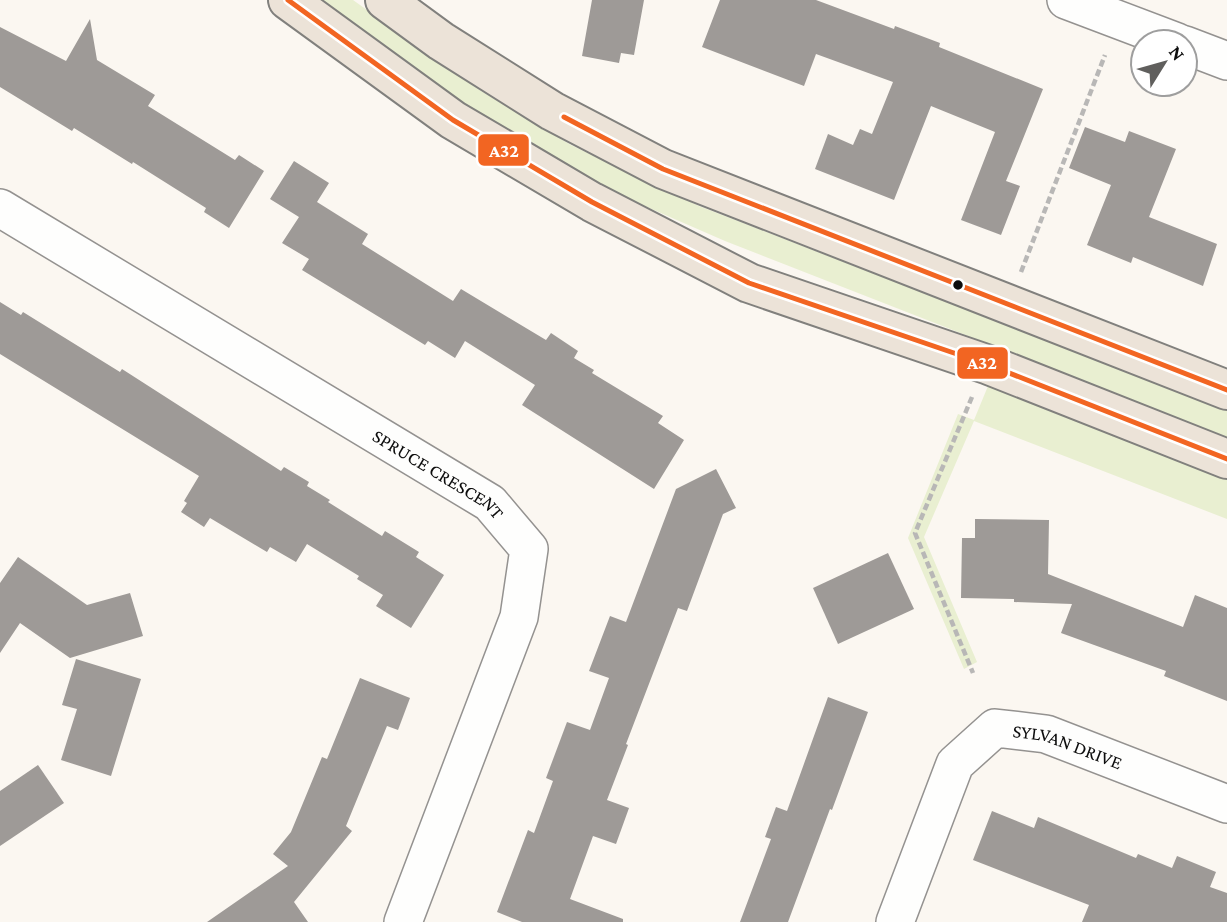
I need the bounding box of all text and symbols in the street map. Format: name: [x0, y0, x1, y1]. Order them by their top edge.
north arrow: [1129, 28, 1199, 98]
text: N: [1165, 42, 1189, 65]
line badge: A32: [477, 133, 530, 167]
text: A32: [488, 140, 519, 161]
unlabelled marker: [951, 278, 965, 292]
line badge: A32: [956, 346, 1009, 380]
text: A32: [966, 352, 997, 373]
street label: SPRUCE CRESCENT: [369, 425, 509, 523]
street label: SYLVAN DRIVE: [1012, 720, 1125, 773]

